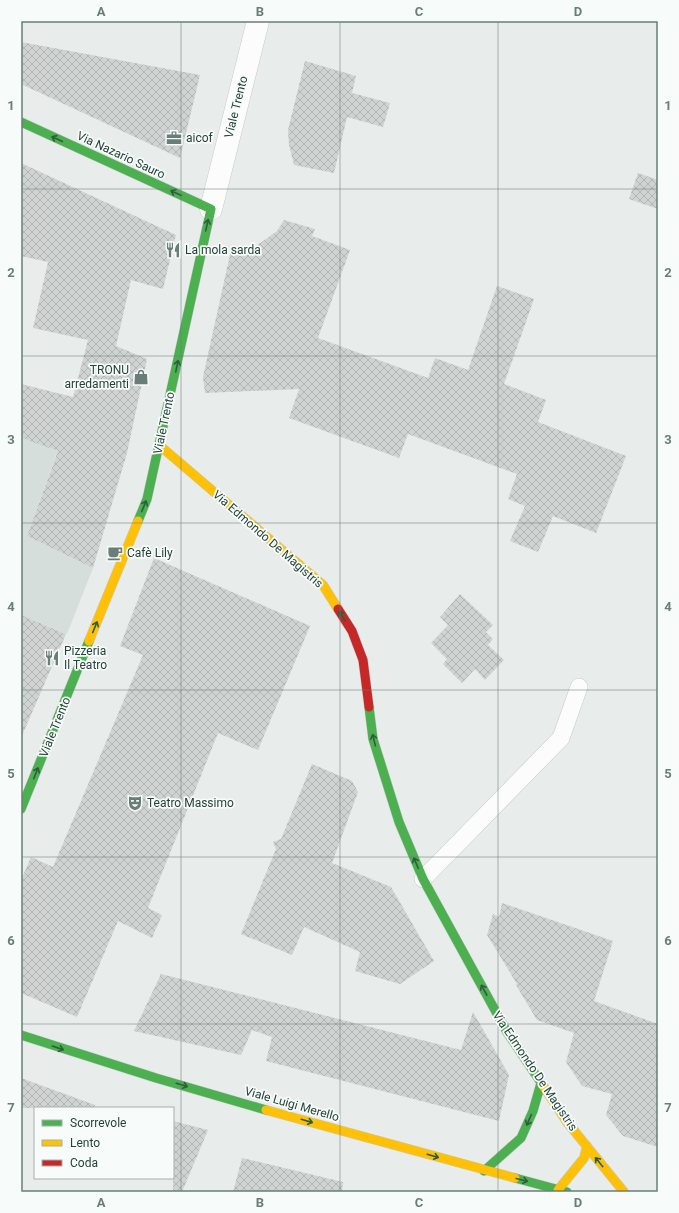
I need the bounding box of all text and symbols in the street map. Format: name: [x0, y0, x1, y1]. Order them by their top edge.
text: A: [97, 4, 106, 19]
text: B: [256, 4, 264, 19]
text: C: [415, 4, 424, 19]
text: D: [574, 4, 582, 19]
street label: Viale Trento: [222, 74, 251, 139]
text: 1: [7, 98, 15, 113]
text: 1: [664, 98, 672, 113]
street label: Via Nazario Sauro: [75, 128, 167, 182]
office icon: aicof: [165, 129, 183, 147]
place label: aicof: [186, 131, 214, 145]
one-way arrow: [52, 134, 64, 142]
one-way arrow: [170, 189, 182, 196]
one-way arrow: [204, 219, 212, 232]
restaurant icon: La mola sarda: [164, 241, 182, 259]
place label: La mola sarda: [185, 243, 261, 257]
text: 2: [7, 265, 15, 280]
text: 2: [664, 265, 672, 280]
one-way arrow: [173, 360, 181, 373]
place label: TRONU arredamenti: [64, 363, 129, 391]
shop icon: TRONU arredamenti: [132, 368, 150, 386]
street label: Viale Trento: [151, 390, 177, 455]
text: 3: [7, 432, 15, 447]
text: 3: [664, 432, 672, 447]
street label: Via Edmondo De Magistris: [210, 487, 326, 591]
one-way arrow: [141, 501, 149, 513]
cafe icon: Cafè Lily: [106, 544, 124, 562]
place label: Cafè Lily: [127, 546, 173, 560]
text: 4: [7, 599, 15, 614]
text: 4: [664, 599, 672, 614]
one-way arrow: [338, 610, 346, 622]
one-way arrow: [92, 621, 100, 633]
place label: Pizzeria Il Teatro: [64, 644, 107, 672]
restaurant icon: Pizzeria Il Teatro: [43, 649, 61, 667]
street label: Viale Trento: [37, 695, 73, 759]
one-way arrow: [369, 734, 377, 747]
text: 5: [7, 766, 15, 781]
text: 5: [664, 766, 672, 781]
one-way arrow: [32, 768, 40, 780]
theatre icon: Teatro Massimo: [126, 794, 144, 812]
place label: Teatro Massimo: [147, 796, 234, 810]
one-way arrow: [412, 857, 419, 869]
text: 6: [7, 933, 15, 948]
text: 6: [664, 933, 672, 948]
one-way arrow: [479, 984, 487, 996]
street label: Via Edmondo De Magistris: [490, 1009, 580, 1133]
one-way arrow: [52, 1044, 64, 1052]
one-way arrow: [176, 1082, 189, 1089]
street label: Viale Luigi Merello: [243, 1084, 341, 1124]
text: 7: [7, 1100, 15, 1115]
text: 7: [664, 1100, 672, 1115]
legend: [34, 1107, 174, 1179]
one-way arrow: [525, 1113, 532, 1125]
text: Scorrevole: [70, 1116, 126, 1130]
one-way arrow: [301, 1117, 314, 1125]
text: Lento: [70, 1136, 100, 1150]
one-way arrow: [426, 1153, 439, 1160]
text: Coda: [70, 1156, 98, 1170]
one-way arrow: [595, 1156, 604, 1167]
one-way arrow: [515, 1177, 528, 1185]
text: A: [97, 1195, 106, 1210]
text: B: [256, 1195, 264, 1210]
text: C: [415, 1195, 424, 1210]
text: D: [574, 1195, 582, 1210]

